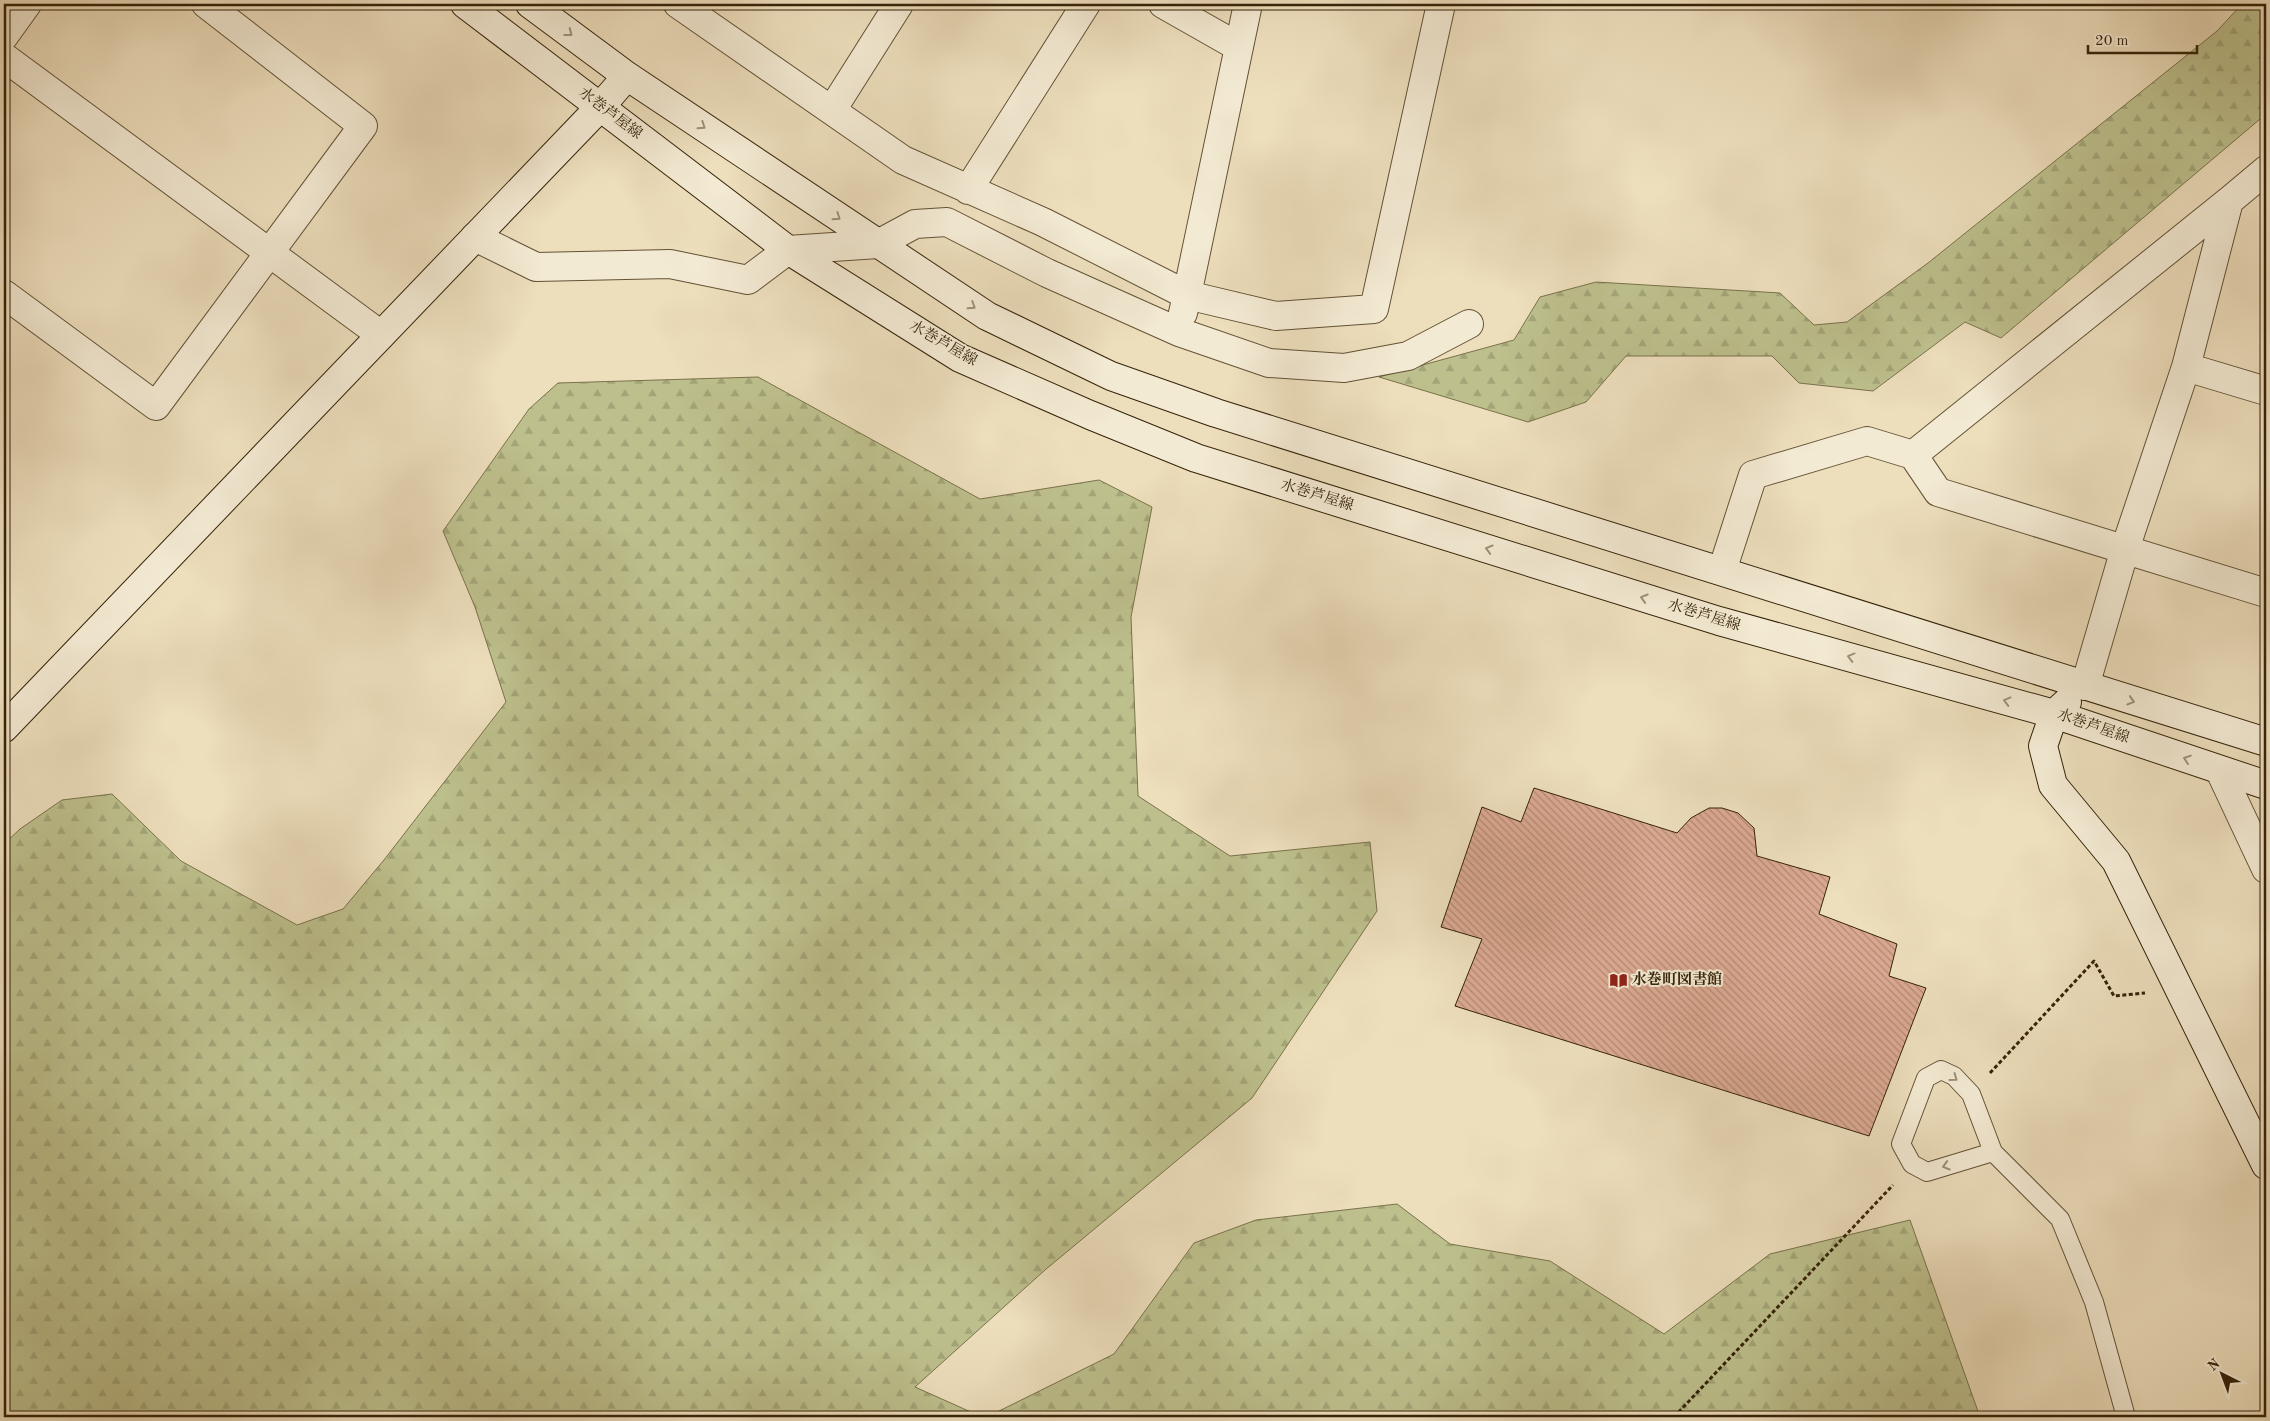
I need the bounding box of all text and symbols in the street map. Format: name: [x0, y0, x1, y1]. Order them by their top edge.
scale bar: [2088, 22, 2196, 54]
one-way arrow: [563, 27, 573, 36]
text: 20 m: [2095, 34, 2129, 49]
street label: 水巻芦屋線: [576, 84, 646, 143]
one-way arrow: [696, 120, 705, 129]
one-way arrow: [832, 210, 841, 220]
one-way arrow: [967, 300, 976, 309]
street label: 水巻芦屋線: [907, 317, 980, 369]
street label: 水巻芦屋線: [1279, 476, 1356, 514]
one-way arrow: [1485, 545, 1494, 555]
one-way arrow: [1640, 593, 1649, 603]
street label: 水巻芦屋線: [1666, 596, 1743, 634]
one-way arrow: [1847, 653, 1855, 663]
one-way arrow: [2127, 695, 2135, 705]
one-way arrow: [2004, 696, 2012, 706]
street label: 水巻芦屋線: [2055, 706, 2132, 746]
one-way arrow: [2183, 755, 2191, 765]
library icon: 水巻町図書館: [1608, 970, 1628, 990]
place label: 水巻町図書館: [1632, 971, 1722, 988]
one-way arrow: [1948, 1072, 1958, 1081]
one-way arrow: [1942, 1161, 1951, 1171]
north arrow: [2198, 1348, 2248, 1398]
text: N: [2205, 1356, 2223, 1374]

